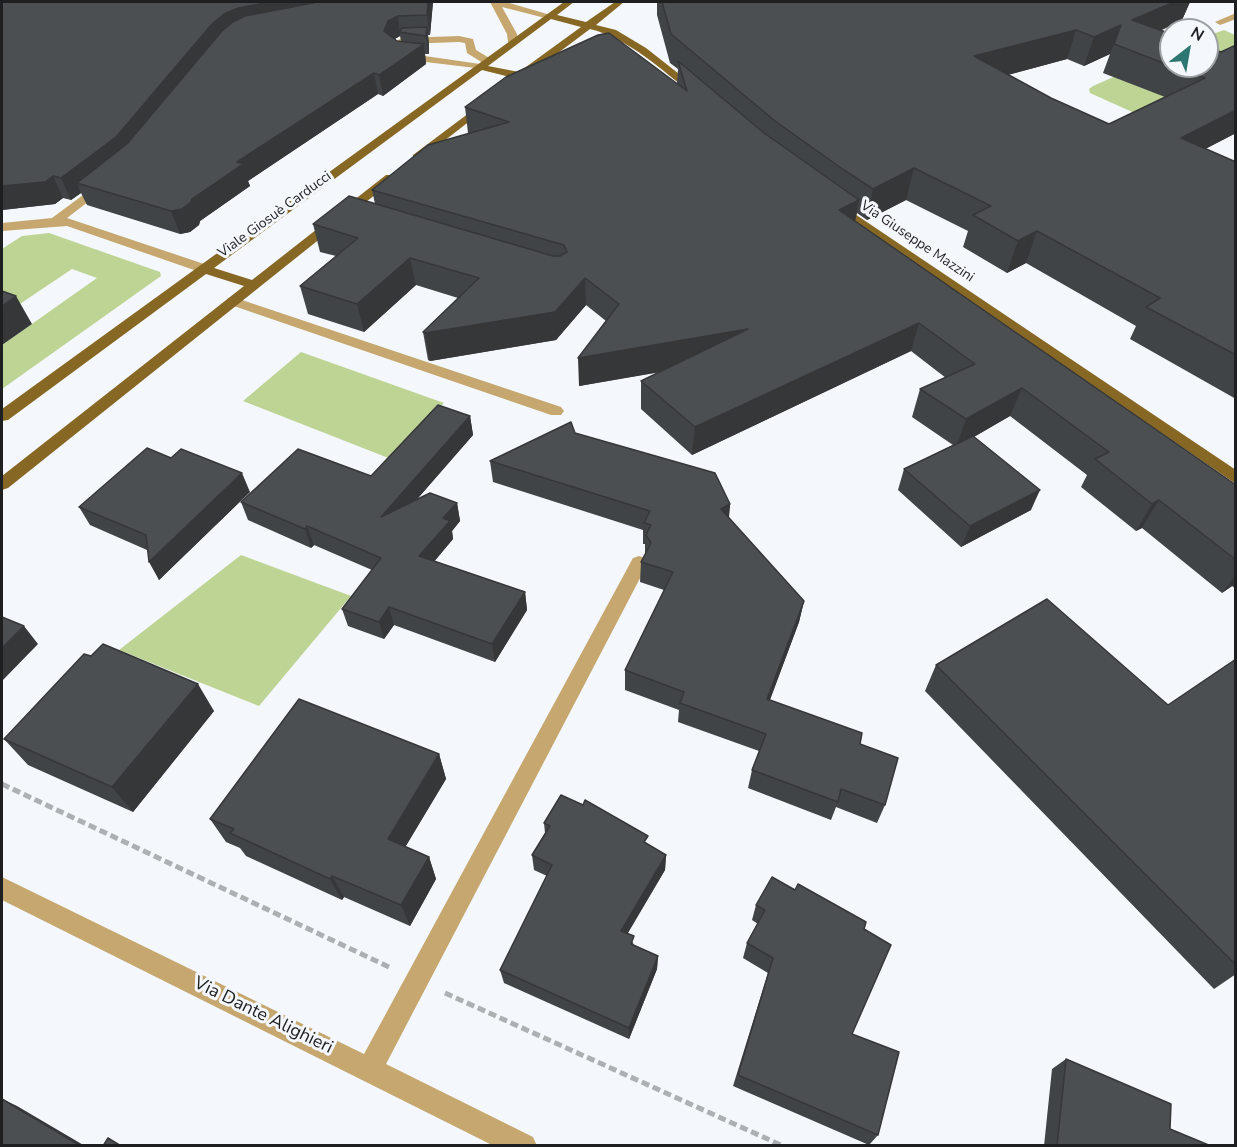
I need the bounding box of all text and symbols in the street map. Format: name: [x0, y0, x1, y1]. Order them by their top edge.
north arrow: [1159, 18, 1219, 78]
text: N: [1186, 22, 1208, 47]
street label: Viale Giosuè Carducci: [215, 168, 335, 262]
street label: Via Giuseppe Mazzini: [857, 198, 977, 286]
street label: Via Dante Alighieri: [190, 973, 336, 1059]

